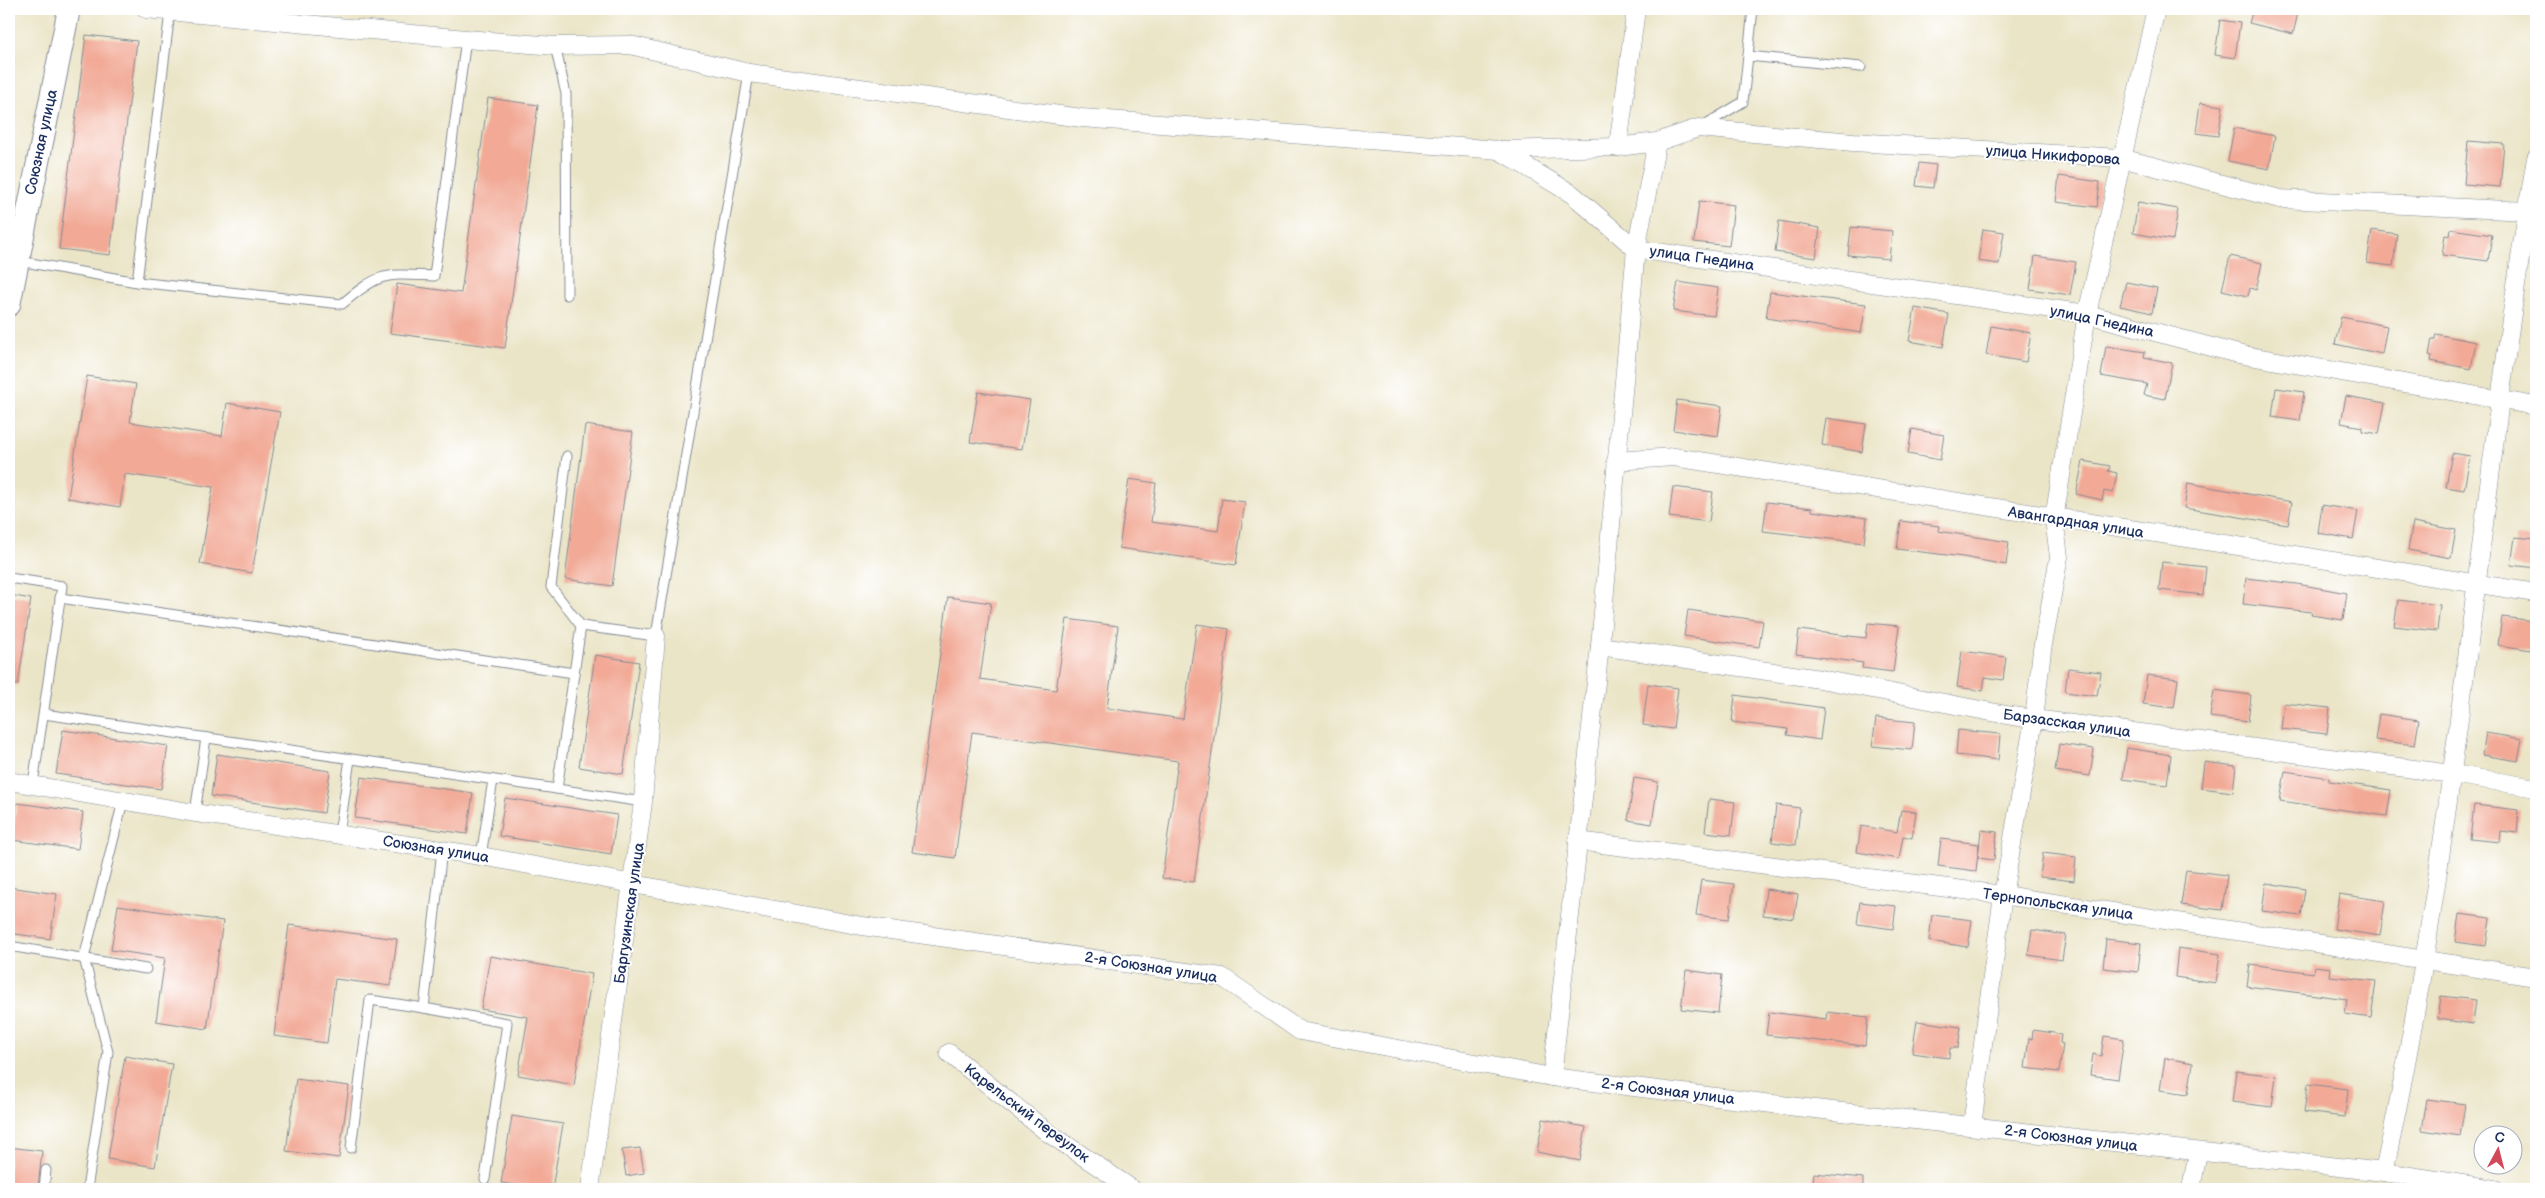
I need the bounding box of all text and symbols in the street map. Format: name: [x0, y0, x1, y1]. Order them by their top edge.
street label: Союзная улица: [21, 87, 62, 197]
street label: улица Никифорова: [1985, 141, 2121, 170]
street label: улица Гнедина: [1648, 242, 1756, 275]
street label: улица Гнедина: [2048, 301, 2156, 342]
street label: Авангардная улица: [2006, 502, 2145, 543]
street label: Барзасская улица: [2002, 705, 2132, 742]
street label: Союзная улица: [381, 832, 491, 867]
street label: Баргузинская улица: [610, 841, 649, 985]
street label: Тернопольская улица: [1981, 885, 2135, 924]
street label: 2-я Союзная улица: [1083, 948, 1219, 987]
street label: Карельский переулок: [960, 1060, 1093, 1167]
street label: 2-я Союзная улица: [1600, 1074, 1736, 1109]
street label: 2-я Союзная улица: [2003, 1121, 2139, 1156]
north arrow: [2472, 1126, 2522, 1176]
text: С: [2494, 1129, 2506, 1147]

